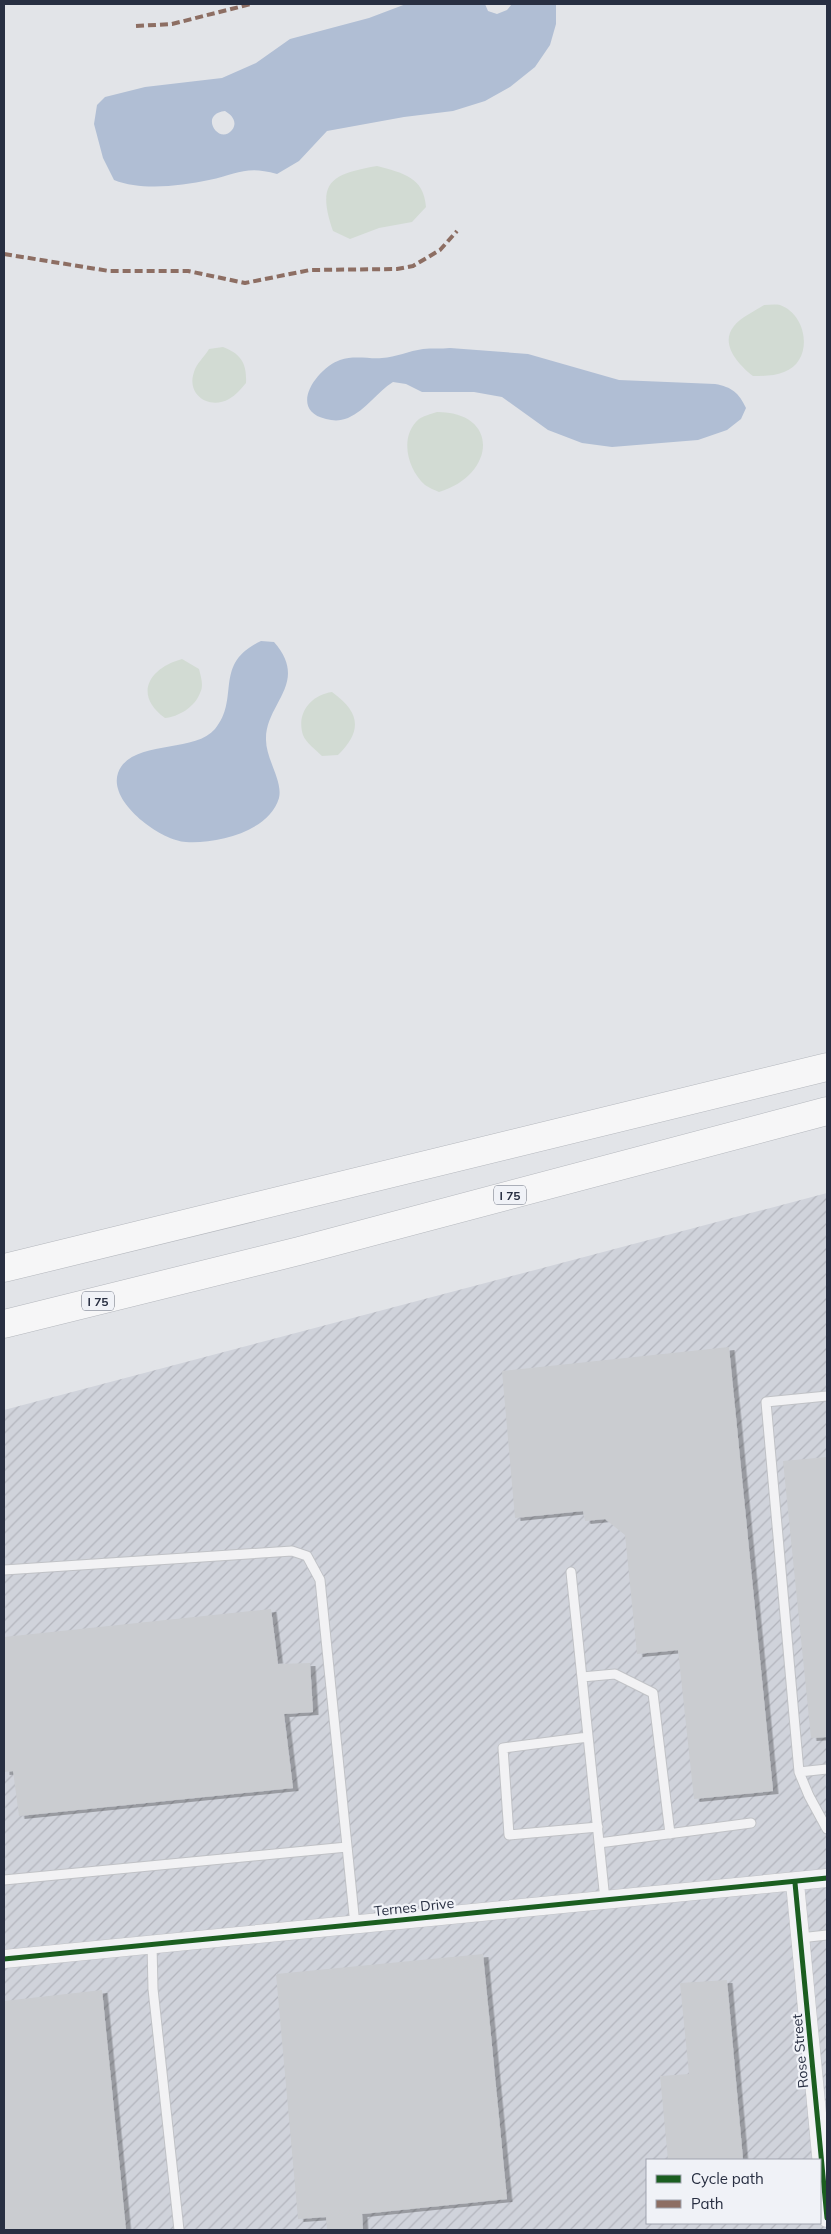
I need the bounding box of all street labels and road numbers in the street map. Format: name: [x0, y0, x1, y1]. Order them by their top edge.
road number: I 75: [494, 1186, 526, 1204]
road number: I 75: [82, 1292, 114, 1310]
street label: Ternes Drive: [373, 1894, 455, 1920]
street label: Rose Street: [788, 2013, 812, 2089]

